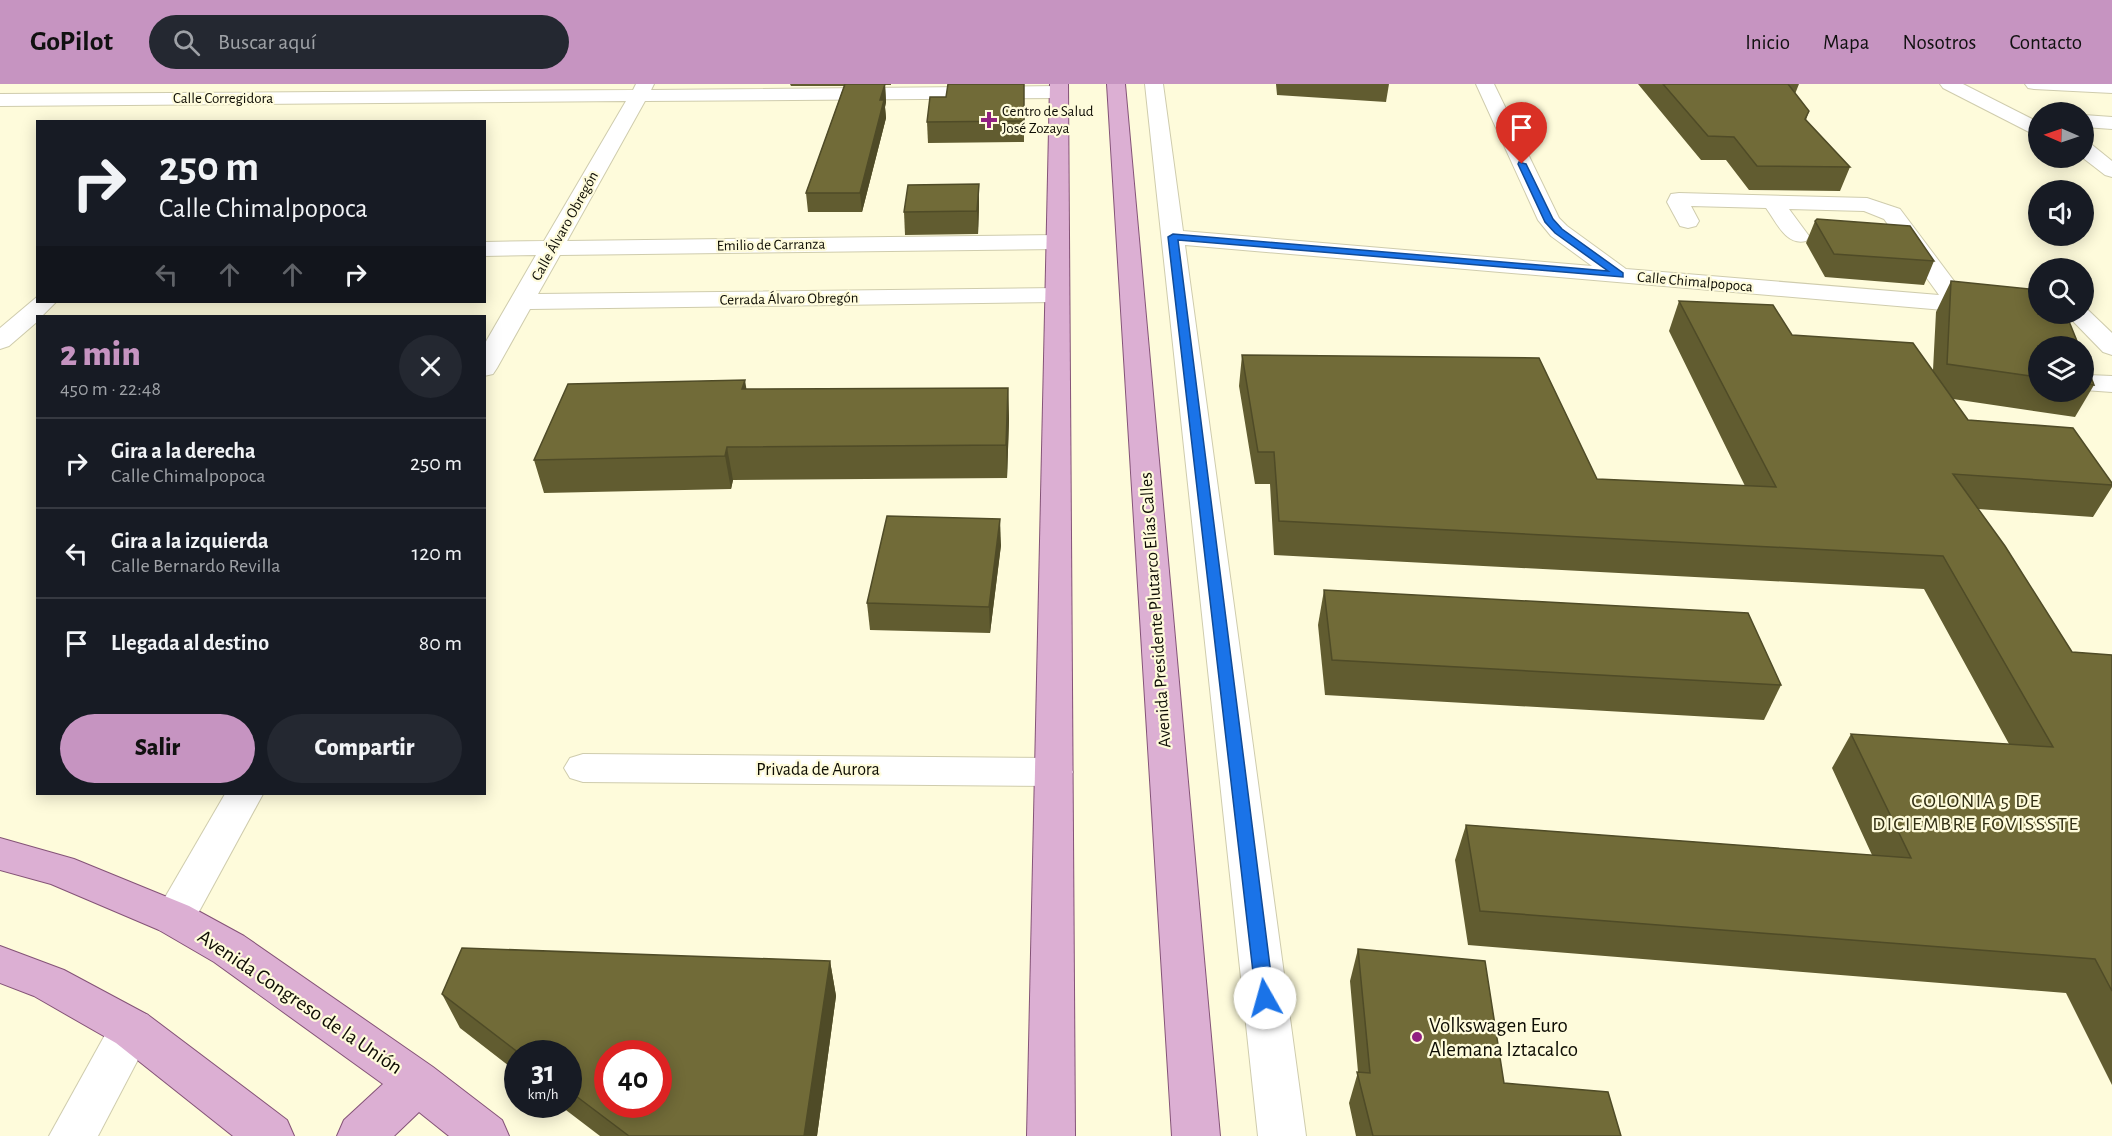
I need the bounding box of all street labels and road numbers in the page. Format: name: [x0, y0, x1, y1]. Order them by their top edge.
street label: Calle Corregidora: [173, 91, 273, 106]
street label: Calle Álvaro Obregón: [527, 168, 601, 283]
street label: Emilio de Carranza: [716, 237, 826, 253]
street label: Calle Chimalpopoca: [1637, 269, 1753, 295]
street label: Cerrada Álvaro Obregón: [719, 288, 859, 308]
street label: Avenida Presidente Plutarco Elías Calles: [1137, 472, 1175, 748]
street label: Privada de Aurora: [756, 761, 880, 779]
street label: Avenida Congreso de la Unión: [194, 926, 406, 1078]

